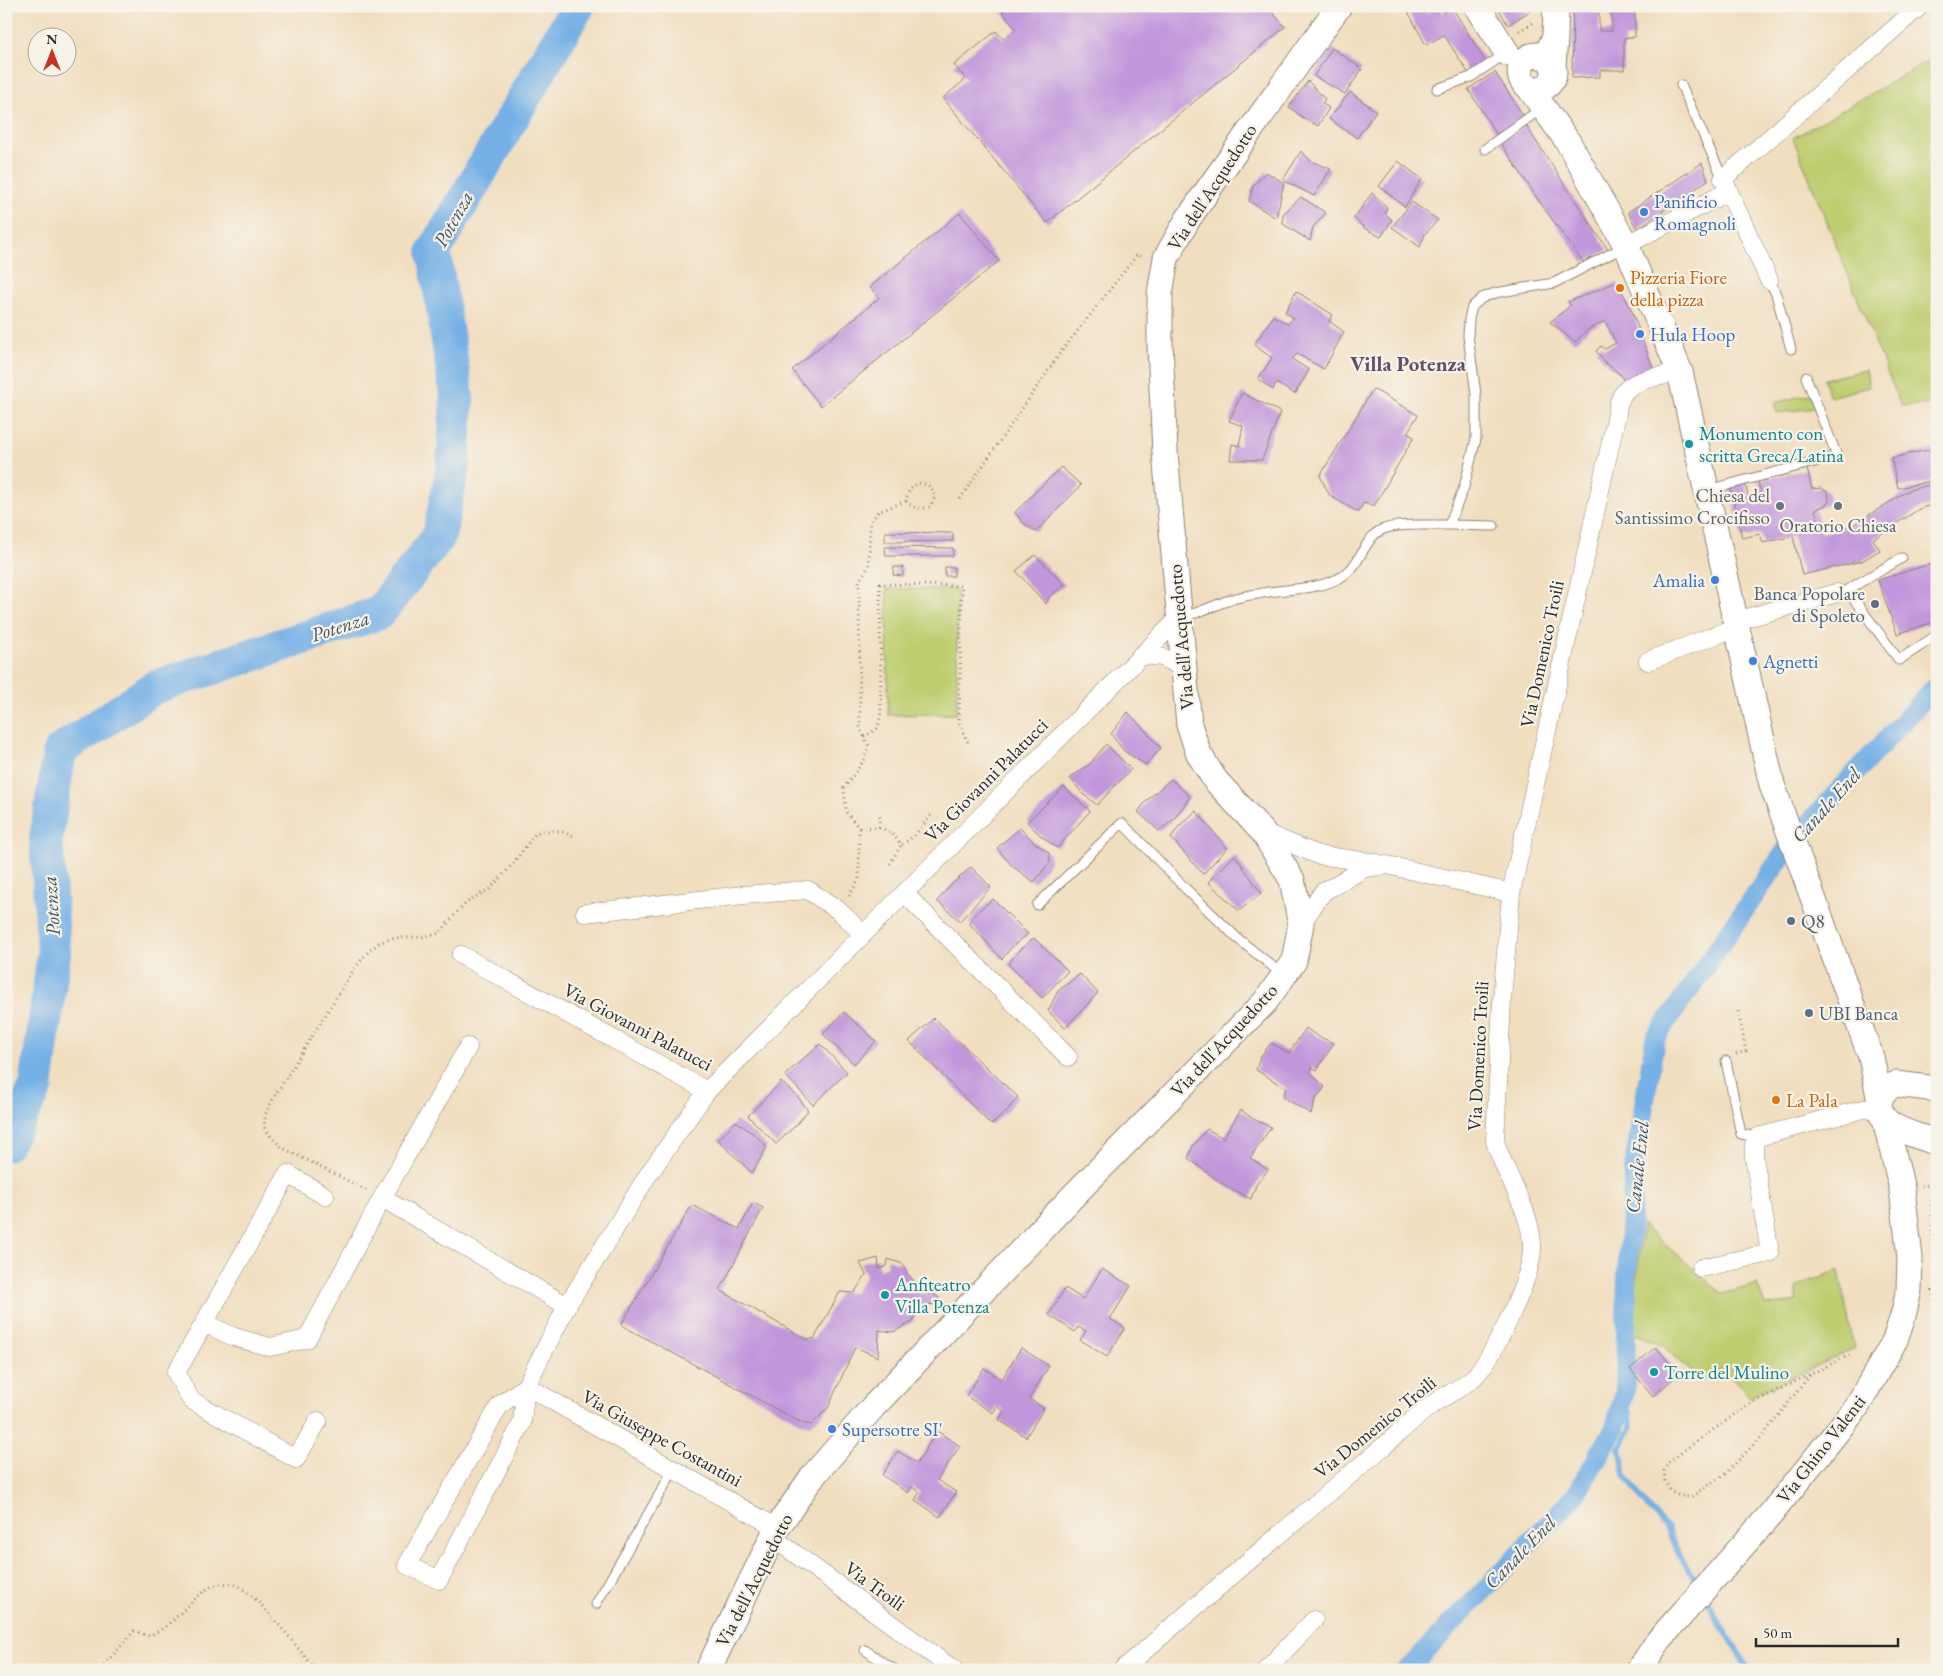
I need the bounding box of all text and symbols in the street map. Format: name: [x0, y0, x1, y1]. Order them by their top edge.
north arrow: [28, 28, 78, 78]
text: N: [46, 30, 58, 48]
street label: Via dell'Acquedotto: [1162, 119, 1262, 255]
water label: Potenza: [427, 186, 479, 252]
place label: Panificio Romagnoli: [1654, 189, 1736, 236]
marker: Panificio Romagnoli: [1638, 206, 1650, 218]
place label: Pizzeria Fiore della pizza: [1630, 265, 1727, 312]
marker: Pizzeria Fiore della pizza: [1614, 282, 1626, 294]
place label: Hula Hoop: [1650, 322, 1736, 347]
marker: Hula Hoop: [1634, 328, 1646, 340]
district label: Villa Potenza: [1350, 350, 1467, 377]
place label: Monumento con scritta Greca/Latina: [1699, 421, 1844, 468]
marker: Monumento con scritta Greca/Latina: [1683, 438, 1695, 450]
place label: Chiesa del Santissimo Crocifisso: [1615, 483, 1770, 530]
marker: Chiesa del Santissimo Crocifisso: [1774, 500, 1786, 512]
marker: Oratorio Chiesa: [1832, 500, 1844, 512]
place label: Oratorio Chiesa: [1779, 513, 1897, 538]
street label: Via dell'Acquedotto: [1162, 563, 1200, 711]
place label: Amalia: [1652, 568, 1705, 593]
marker: Amalia: [1709, 574, 1721, 586]
street label: Via Domenico Troili: [1514, 578, 1570, 730]
place label: Banca Popolare di Spoleto: [1754, 581, 1865, 628]
marker: Banca Popolare di Spoleto: [1869, 598, 1881, 610]
water label: Potenza: [307, 604, 373, 648]
place label: Agnetti: [1762, 649, 1819, 674]
marker: Agnetti: [1747, 655, 1759, 667]
street label: Via Giovanni Palatucci: [919, 713, 1053, 847]
water label: Canale Enel: [1785, 761, 1868, 848]
water label: Potenza: [36, 875, 66, 937]
place label: Q8: [1801, 909, 1825, 934]
marker: Q8: [1785, 915, 1797, 927]
street label: Via Giovanni Palatucci: [559, 977, 717, 1077]
street label: Via dell'Acquedotto: [1165, 978, 1283, 1102]
street label: Via Domenico Troili: [1462, 980, 1494, 1132]
place label: UBI Banca: [1819, 1001, 1899, 1026]
marker: UBI Banca: [1803, 1007, 1815, 1019]
place label: La Pala: [1786, 1088, 1838, 1113]
marker: La Pala: [1770, 1094, 1782, 1106]
water label: Canale Enel: [1619, 1118, 1655, 1214]
place label: Anfiteatro Villa Potenza: [894, 1272, 990, 1319]
marker: Anfiteatro Villa Potenza: [879, 1289, 891, 1301]
place label: Torre del Mulino: [1664, 1360, 1789, 1385]
marker: Torre del Mulino: [1648, 1366, 1660, 1378]
street label: Via Domenico Troili: [1309, 1370, 1441, 1484]
street label: Via Giuseppe Costantini: [578, 1384, 747, 1493]
street label: Via Ghino Valenti: [1771, 1389, 1871, 1508]
place label: Supersotre SI': [842, 1417, 943, 1442]
marker: Supersotre SI': [826, 1423, 838, 1435]
street label: Via dell'Acquedotto: [710, 1509, 798, 1651]
water label: Canale Enel: [1478, 1509, 1562, 1594]
street label: Via Troili: [840, 1556, 910, 1617]
scale bar: [1756, 1616, 1898, 1648]
text: 50 m: [1763, 1623, 1792, 1642]

